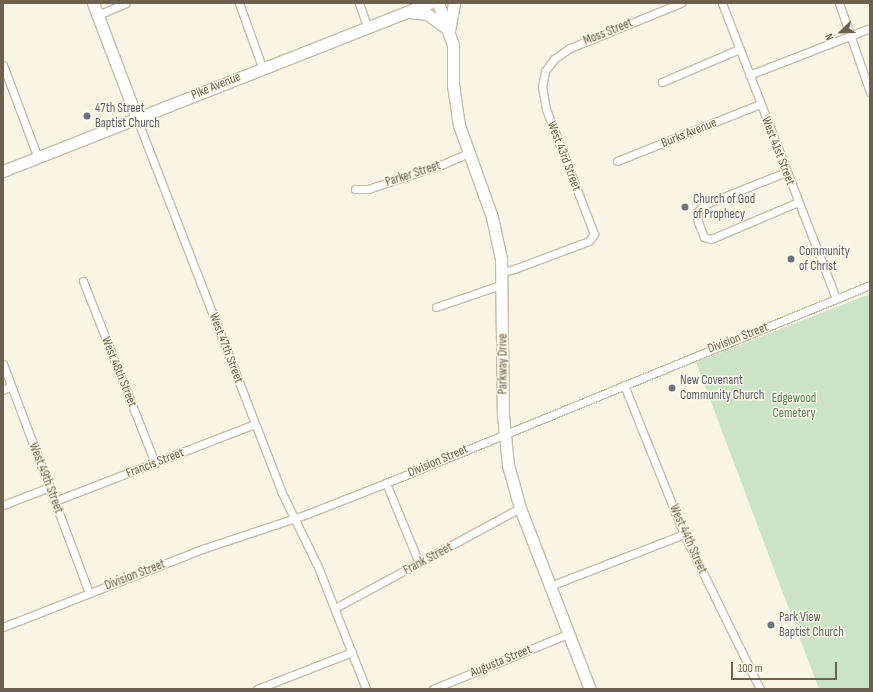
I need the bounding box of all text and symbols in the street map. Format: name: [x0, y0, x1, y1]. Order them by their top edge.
north arrow: [821, 12, 861, 52]
street label: Moss Street: [581, 15, 635, 49]
text: N: [822, 32, 837, 42]
street label: Pike Avenue: [189, 69, 243, 103]
place label: 47th Street Baptist Church: [95, 101, 160, 132]
marker: 47th Street Baptist Church: [82, 111, 92, 121]
street label: West 41st Street: [758, 114, 798, 188]
street label: Burks Avenue: [659, 115, 719, 151]
street label: West 43rd Street: [544, 119, 584, 193]
street label: Parker Street: [383, 158, 443, 190]
place label: Church of God of Prophecy: [693, 192, 755, 223]
marker: Church of God of Prophecy: [680, 202, 690, 212]
place label: Community of Christ: [799, 244, 850, 275]
marker: Community of Christ: [786, 254, 796, 264]
street label: West 47th Street: [205, 311, 247, 385]
street label: Division Street: [705, 319, 771, 357]
street label: Parkway Drive: [495, 334, 511, 394]
street label: West 48th Street: [98, 335, 140, 409]
place label: New Covenant Community Church: [680, 373, 764, 404]
marker: New Covenant Community Church: [667, 383, 677, 393]
park label: Edgewood Cemetery: [772, 391, 816, 422]
street label: West 49th Street: [25, 440, 67, 516]
street label: Division Street: [406, 441, 470, 481]
street label: Francis Street: [124, 445, 186, 481]
street label: West 44th Street: [666, 502, 710, 576]
street label: Frank Street: [401, 540, 455, 578]
street label: Division Street: [102, 556, 168, 594]
place label: Park View Baptist Church: [779, 610, 844, 641]
marker: Park View Baptist Church: [766, 620, 776, 630]
street label: Augusta Street: [468, 642, 534, 680]
scale bar: [733, 654, 839, 680]
text: 100 m: [738, 661, 763, 676]

